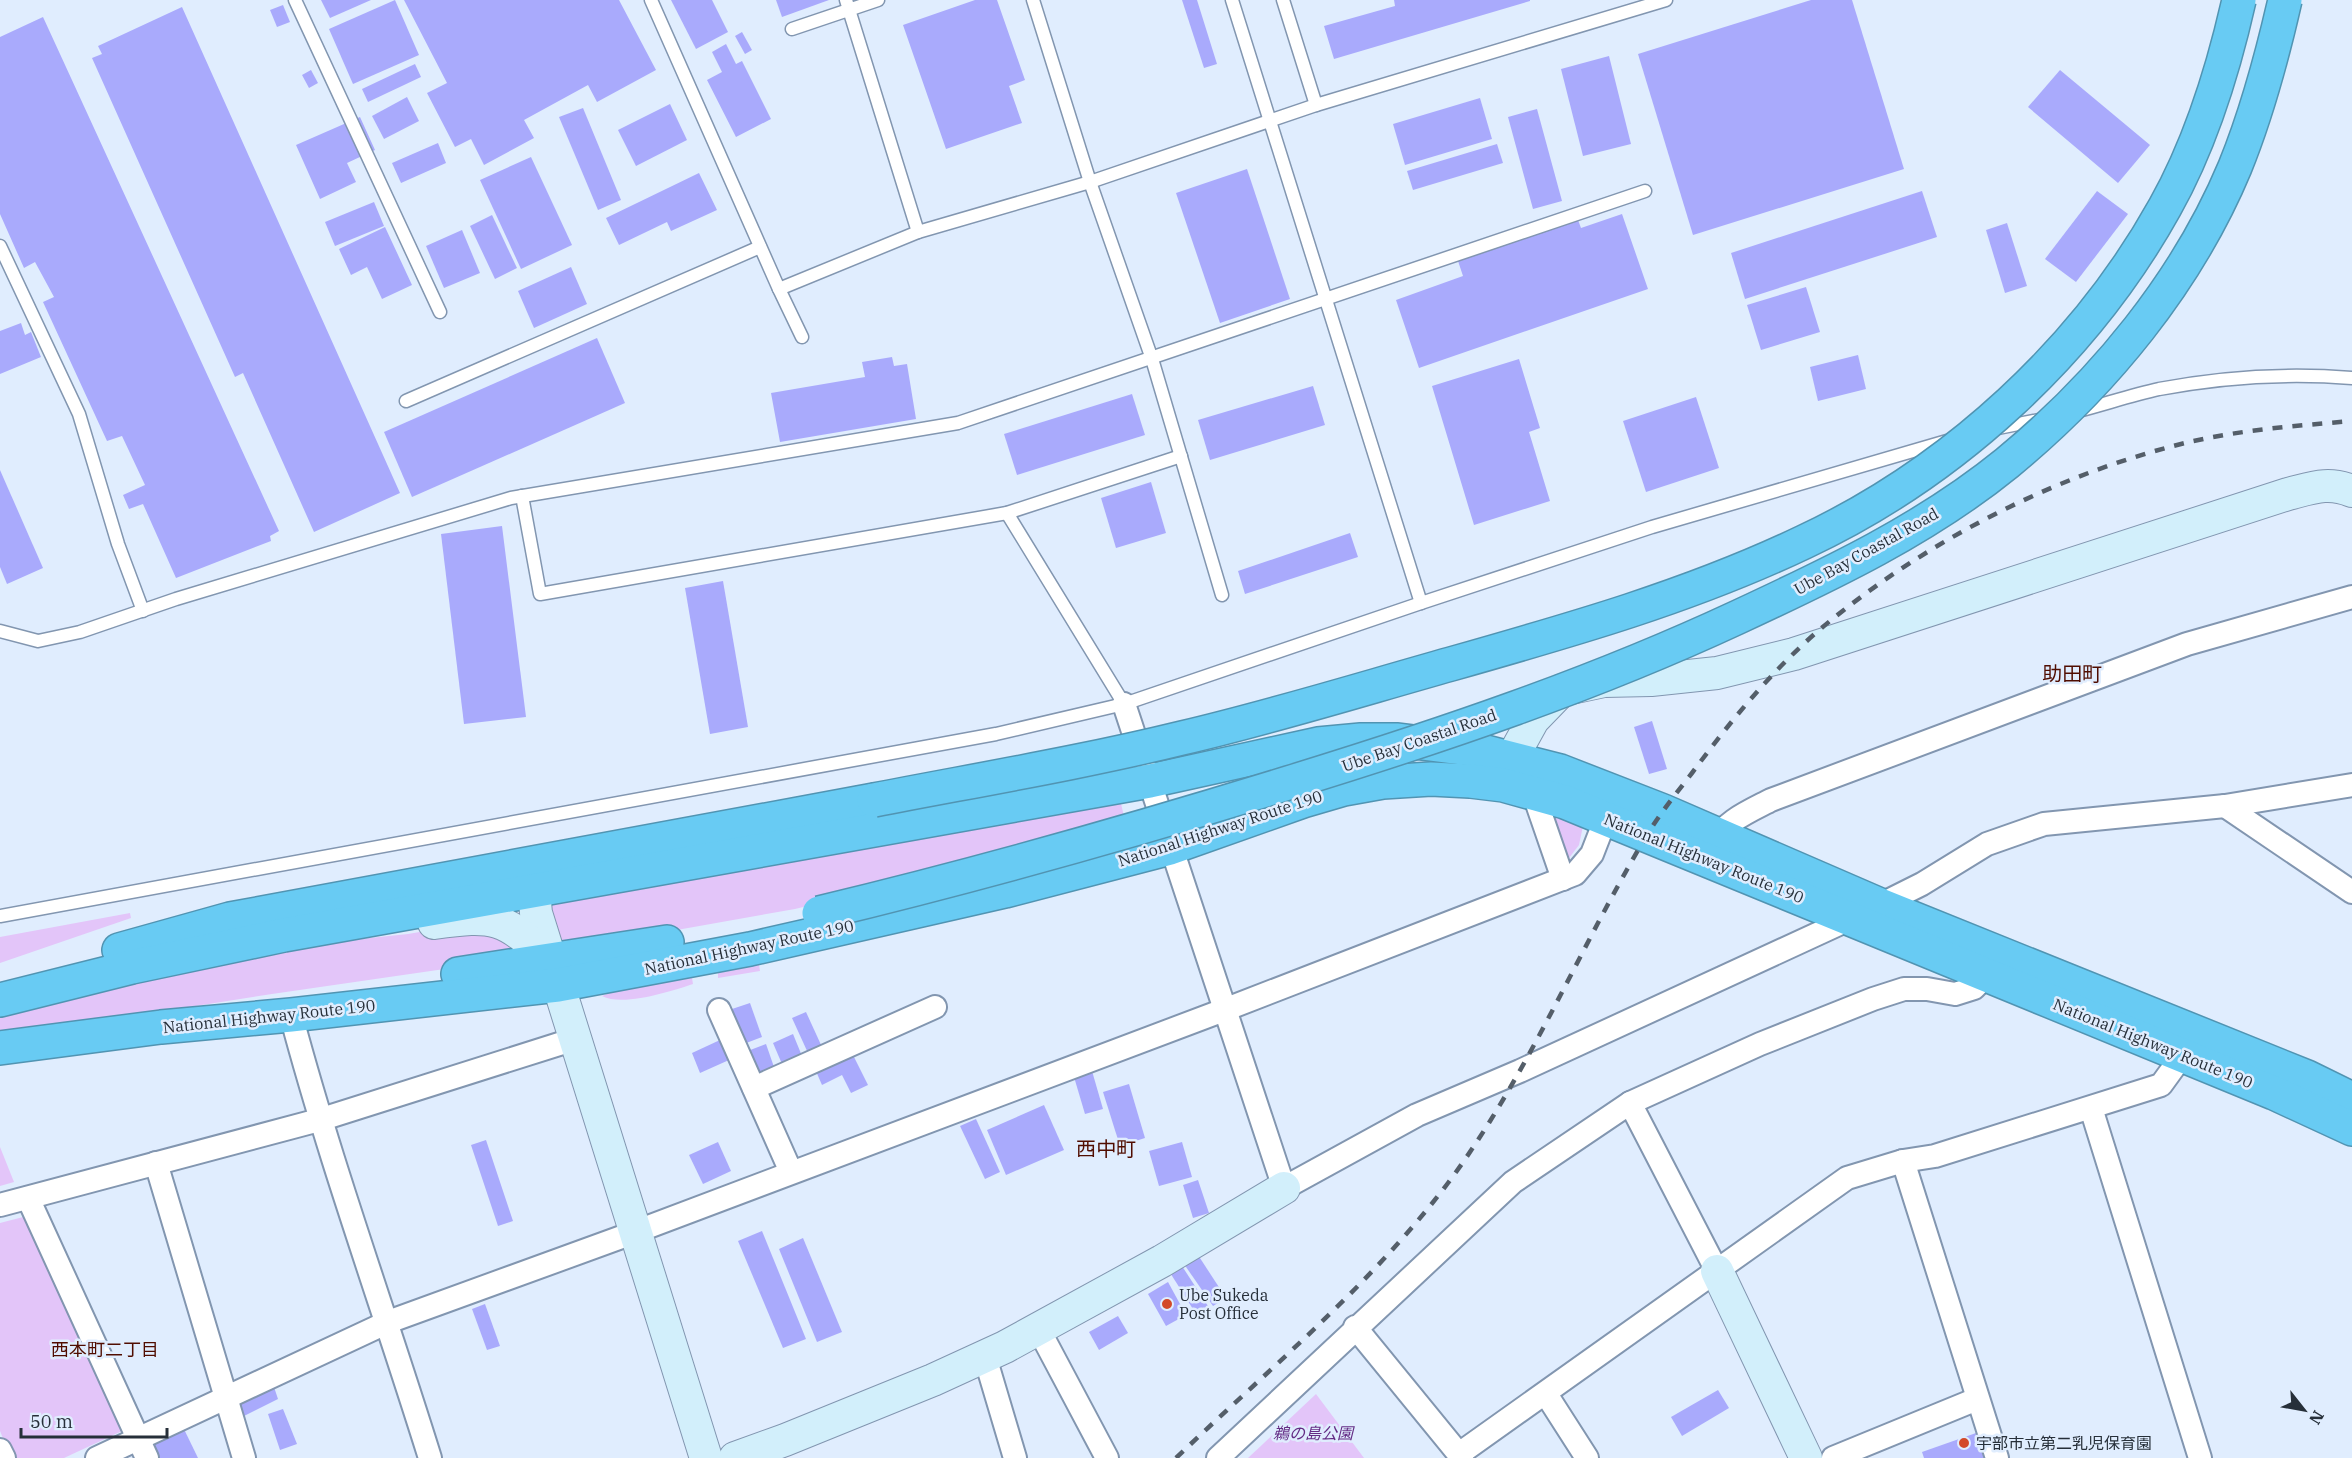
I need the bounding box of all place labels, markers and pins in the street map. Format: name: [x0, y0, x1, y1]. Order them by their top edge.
place label: Ube Sukeda Post Office: [1179, 1285, 1269, 1323]
marker: Ube Sukeda Post Office: [1160, 1297, 1174, 1311]
place label: 宇部市立第二乳児保育園: [1976, 1433, 2152, 1453]
marker: 宇部市立第二乳児保育園: [1957, 1436, 1971, 1450]

